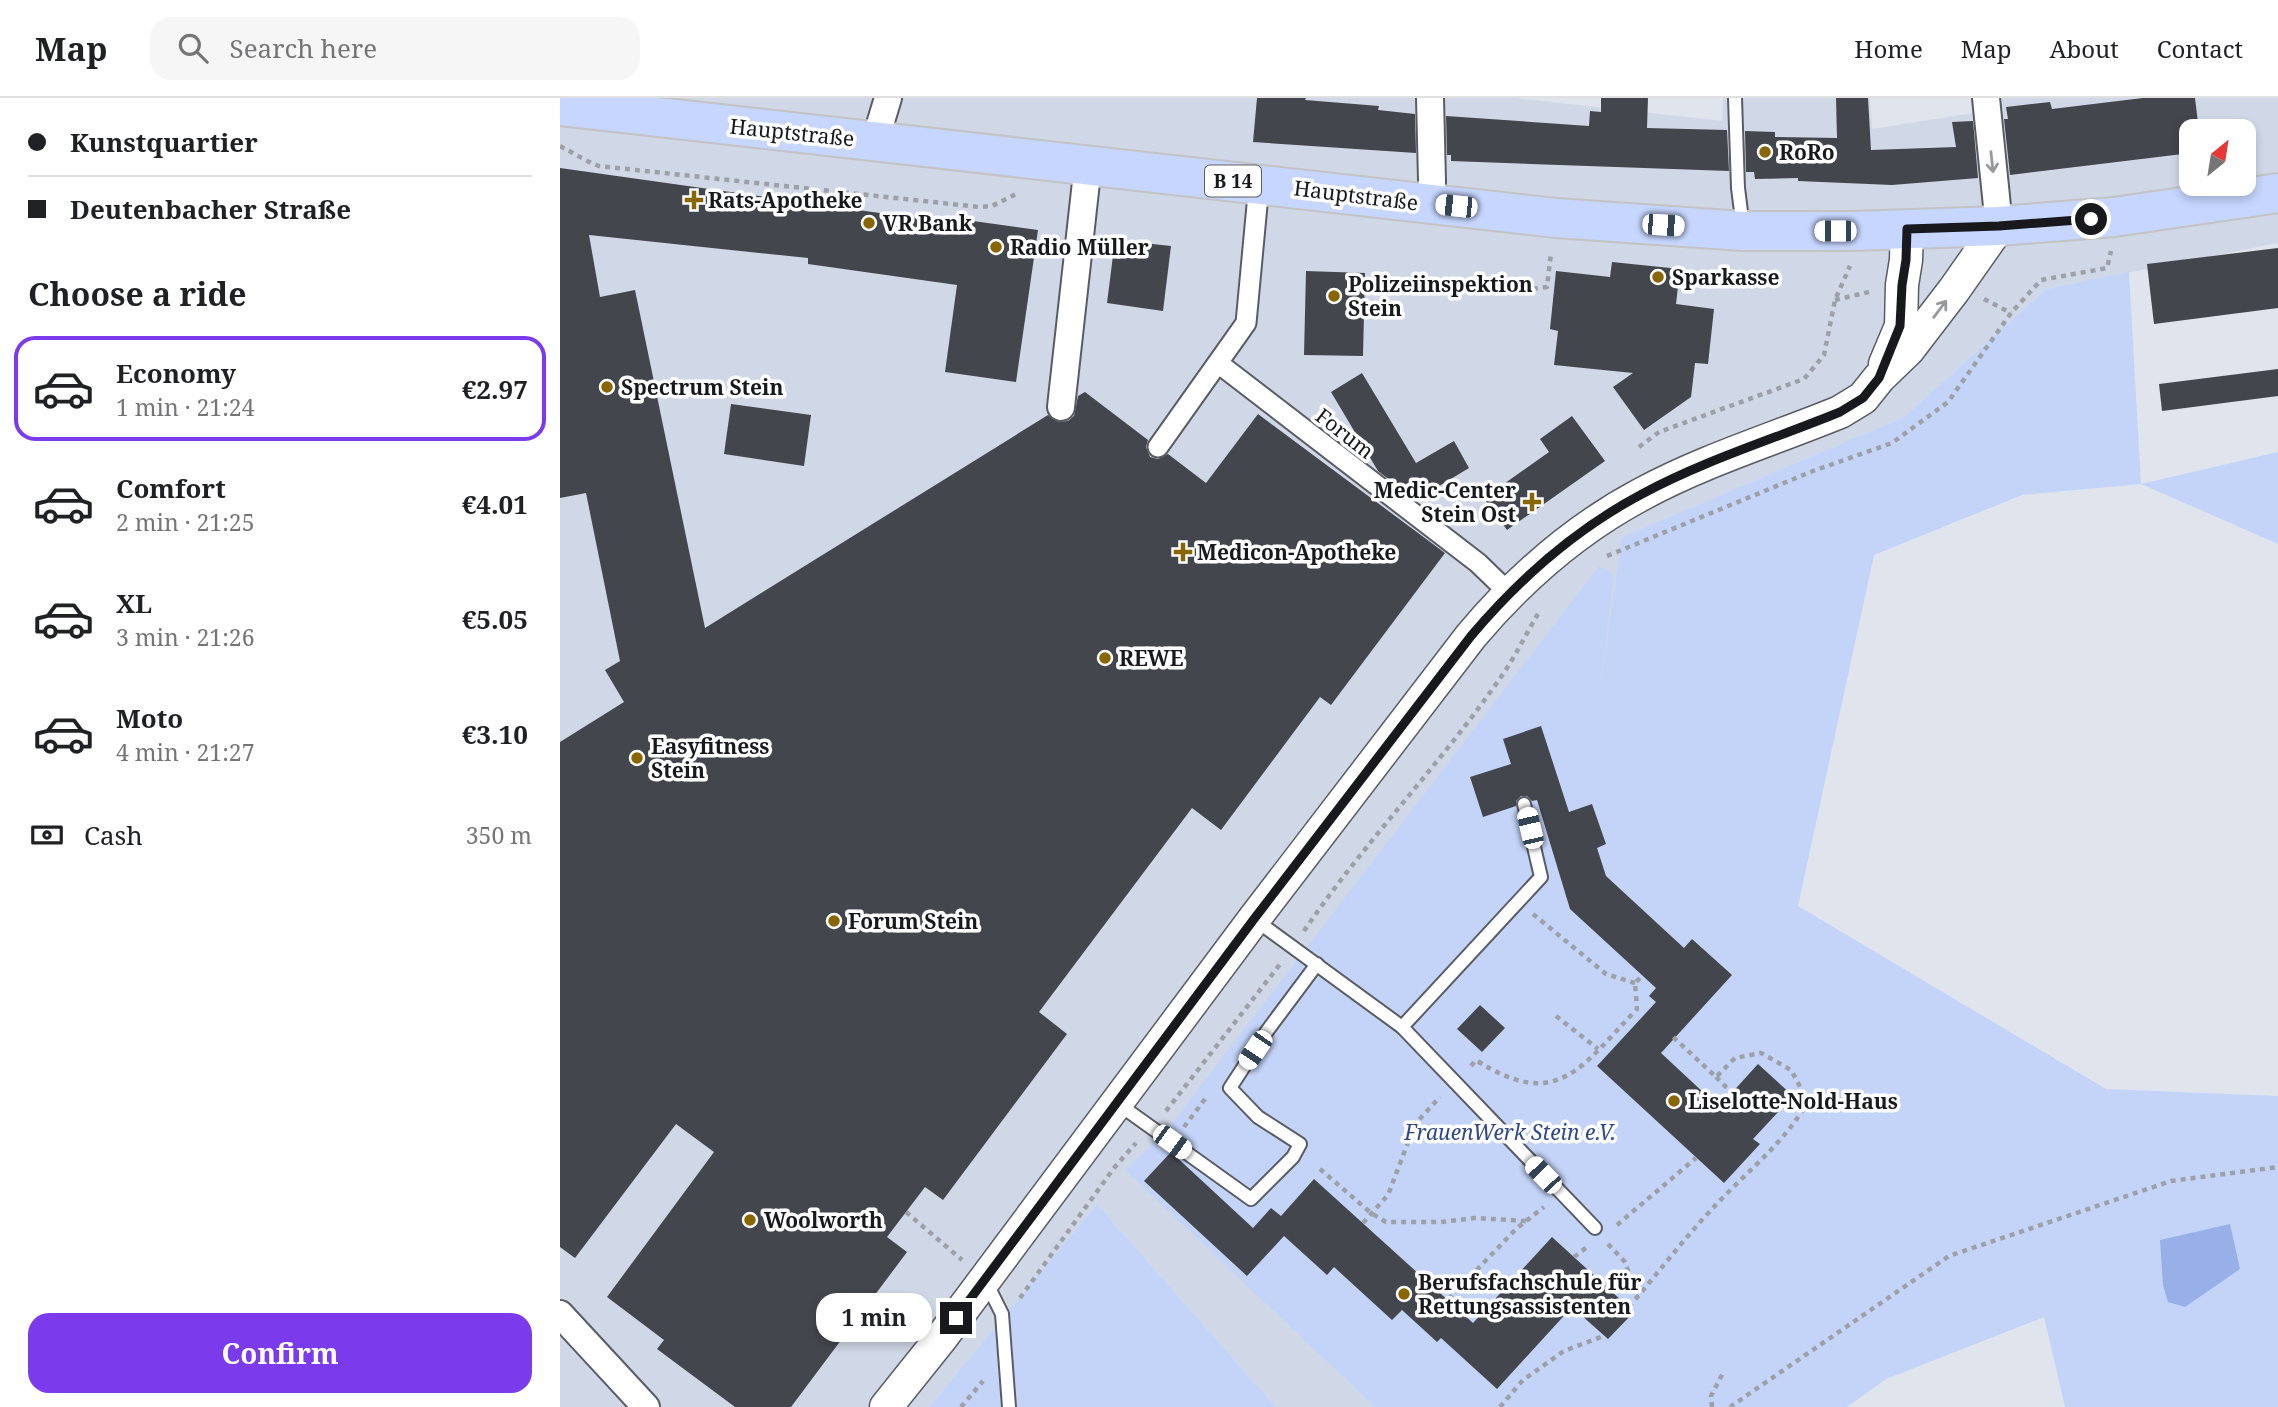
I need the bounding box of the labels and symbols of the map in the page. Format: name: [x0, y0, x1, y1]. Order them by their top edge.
street label: Hauptstraße: [728, 112, 856, 152]
north arrow: [2179, 119, 2256, 196]
place label: RoRo: [1779, 138, 1835, 166]
marker: RoRo: [1757, 144, 1773, 160]
one-way arrow: [1986, 150, 1999, 173]
road number: B 14: [1205, 166, 1261, 197]
street label: Hauptstraße: [1292, 173, 1420, 217]
place label: Rats-Apotheke: [708, 186, 862, 214]
marker: Rats-Apotheke: [686, 192, 702, 208]
car: [1435, 193, 1478, 219]
route start: [2075, 203, 2107, 235]
place label: VR Bank: [883, 209, 973, 237]
car: [1642, 213, 1685, 237]
marker: VR Bank: [861, 215, 877, 231]
car: [1815, 221, 1857, 242]
place label: Radio Müller: [1010, 233, 1149, 261]
marker: Radio Müller: [988, 239, 1004, 255]
place label: Sparkasse: [1672, 263, 1779, 291]
marker: Sparkasse: [1650, 269, 1666, 285]
place label: Polizeiinspektion Stein: [1348, 270, 1533, 322]
marker: Polizeiinspektion Stein: [1326, 288, 1342, 304]
one-way arrow: [1933, 300, 1948, 318]
place label: Spectrum Stein: [621, 373, 784, 401]
marker: Spectrum Stein: [599, 379, 615, 395]
street label: Forum: [1310, 401, 1380, 465]
place label: Medic-Center Stein Ost: [1374, 476, 1516, 528]
marker: Medic-Center Stein Ost: [1522, 492, 1542, 512]
place label: Medicon-Apotheke: [1197, 538, 1396, 566]
marker: Medicon-Apotheke: [1175, 544, 1191, 560]
place label: REWE: [1119, 644, 1184, 672]
marker: REWE: [1097, 650, 1113, 666]
place label: Easyfitness Stein: [651, 732, 769, 784]
marker: Easyfitness Stein: [629, 750, 645, 766]
car: [1516, 805, 1545, 851]
place label: Forum Stein: [848, 907, 978, 935]
marker: Forum Stein: [826, 913, 842, 929]
car: [1235, 1027, 1276, 1073]
place label: Liselotte-Nold-Haus: [1688, 1087, 1898, 1115]
marker: Liselotte-Nold-Haus: [1666, 1093, 1682, 1109]
park label: FrauenWerk Stein e.V.: [1403, 1118, 1616, 1146]
car: [1149, 1121, 1196, 1163]
car: [1521, 1153, 1566, 1197]
place label: Woolworth: [764, 1206, 883, 1234]
marker: Woolworth: [742, 1212, 758, 1228]
place label: Berufsfachschule für Rettungsassistenten: [1418, 1268, 1642, 1320]
marker: Berufsfachschule für Rettungsassistenten: [1396, 1286, 1412, 1302]
callout: 1 min: [816, 1294, 932, 1342]
route end: [940, 1302, 972, 1334]

